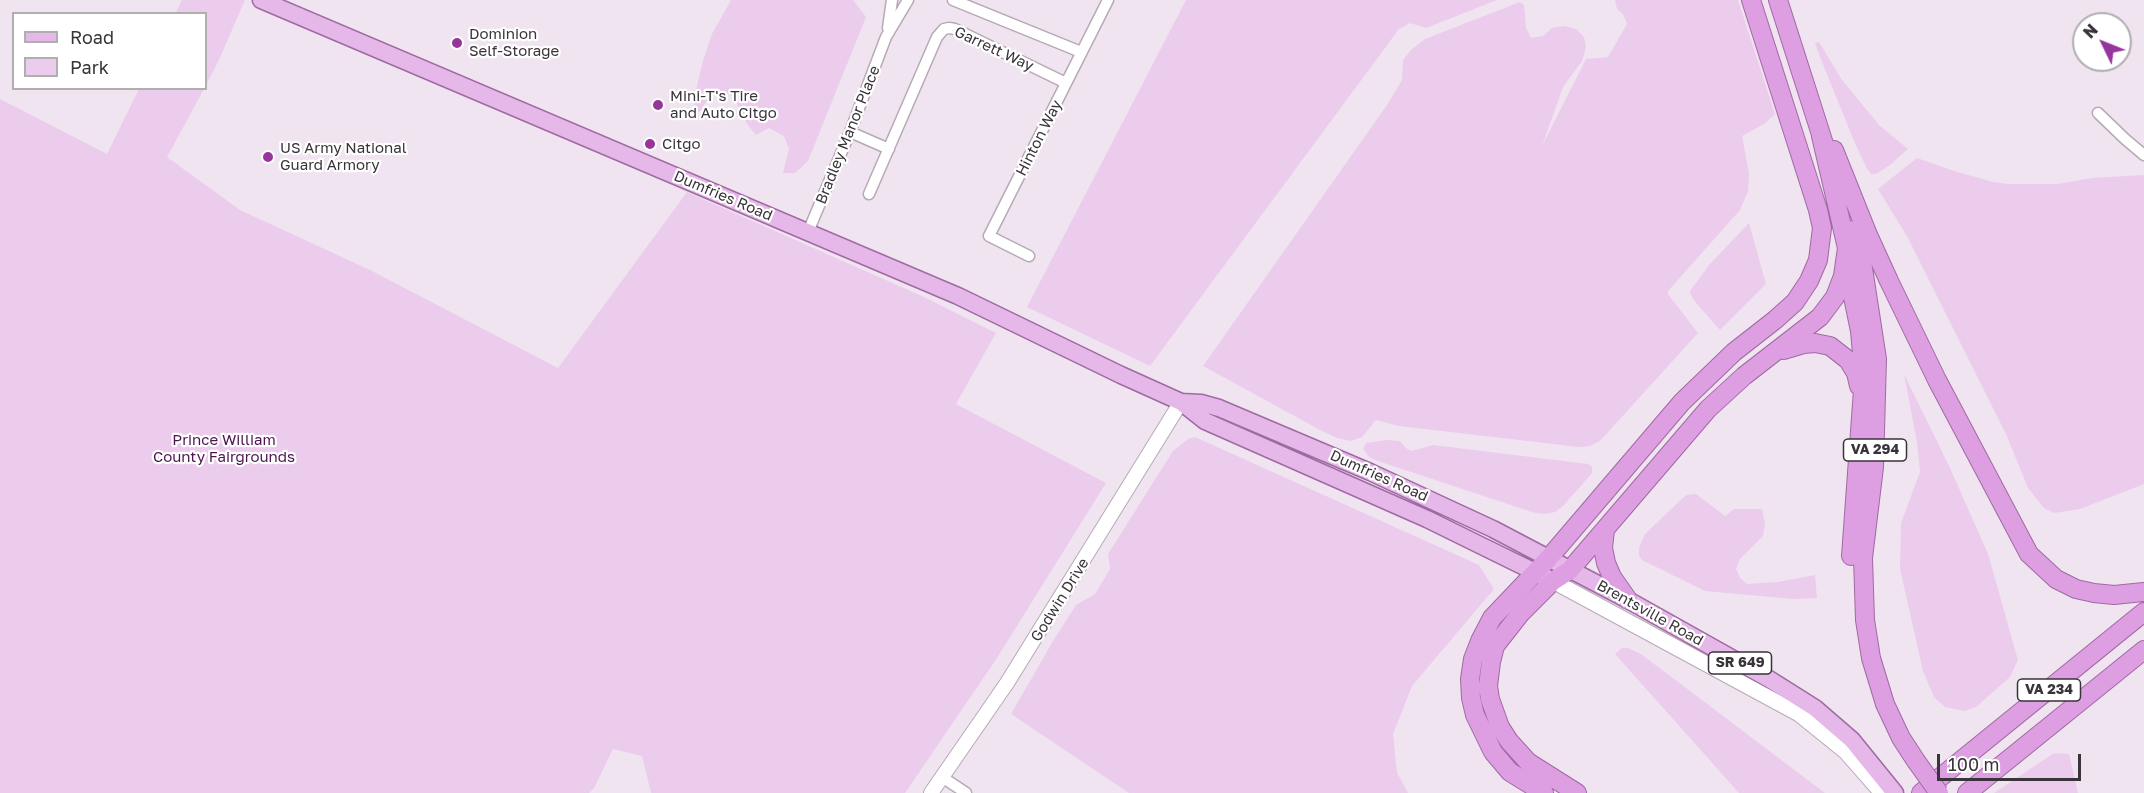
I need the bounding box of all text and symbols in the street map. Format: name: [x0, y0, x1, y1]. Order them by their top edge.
legend: [12, 12, 207, 90]
north arrow: [2072, 12, 2132, 72]
text: N: [2079, 20, 2102, 42]
street label: Garrett Way: [952, 23, 1036, 75]
place label: Dominion Self-Storage: [469, 25, 559, 60]
text: Road: [70, 26, 114, 48]
marker: Dominion Self-Storage: [450, 36, 464, 50]
text: Park: [70, 56, 109, 78]
street label: Bradley Manor Place: [812, 63, 884, 207]
place label: Mini-T's Tire and Auto Citgo: [670, 87, 777, 122]
street label: Hinton Way: [1012, 97, 1066, 179]
marker: Mini-T's Tire and Auto Citgo: [651, 98, 665, 112]
place label: Citgo: [662, 135, 700, 153]
marker: Citgo: [643, 137, 657, 151]
place label: US Army National Guard Armory: [280, 139, 407, 174]
marker: US Army National Guard Armory: [261, 150, 275, 164]
street label: Dumfries Road: [671, 167, 775, 225]
park label: Prince William County Fairgrounds: [153, 431, 295, 466]
road number: VA 294: [1844, 439, 1906, 461]
street label: Dumfries Road: [1327, 446, 1431, 506]
street label: Godwin Drive: [1027, 555, 1093, 645]
street label: Brentsville Road: [1594, 576, 1706, 650]
road number: SR 649: [1708, 652, 1772, 674]
road number: VA 234: [2018, 679, 2080, 701]
scale bar: [1940, 742, 2084, 780]
text: 100 m: [1948, 753, 1999, 775]

